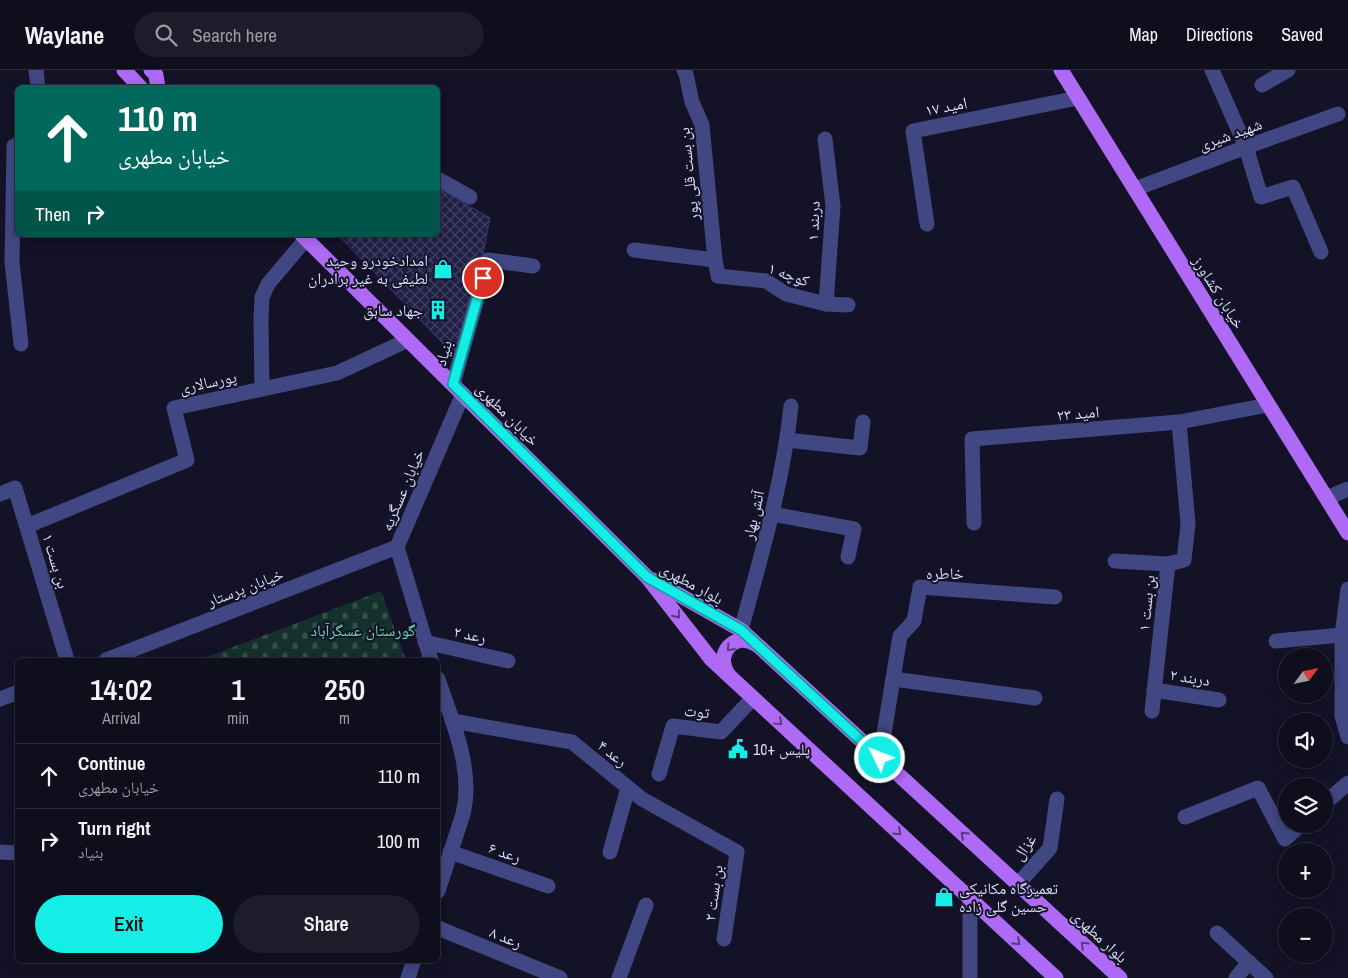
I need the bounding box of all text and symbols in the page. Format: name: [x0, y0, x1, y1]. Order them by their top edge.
search box: [134, 12, 484, 57]
text: Waylane: [25, 19, 104, 51]
icon: search: [152, 21, 180, 49]
text: Search here: [192, 22, 277, 48]
text: Map: [1129, 22, 1158, 47]
text: Directions: [1186, 22, 1253, 47]
text: Saved: [1281, 22, 1323, 47]
street label: امید ۱۷: [923, 91, 969, 121]
text: 110 m: [118, 95, 198, 142]
icon: ahead: [35, 105, 100, 170]
street label: شهید شیری: [1195, 112, 1265, 156]
street label: بن بست قلی پور: [672, 126, 704, 223]
text: خیابان مطهری: [118, 141, 230, 171]
icon: right: [81, 200, 109, 228]
street label: دربند ۱: [801, 200, 825, 242]
text: Then: [35, 201, 71, 227]
place label: امدادخودرو وحید لطیفی به غیر برادران: [308, 249, 428, 289]
street label: خیابان کشاورز: [1187, 250, 1250, 333]
street label: کوچه ۱: [765, 256, 813, 292]
pin: [462, 257, 504, 299]
shop icon: امدادخودرو وحید لطیفی به غیر برادران: [432, 258, 454, 280]
icon: arrive: [469, 264, 497, 292]
place label: جهاد سابق: [363, 299, 423, 321]
building icon: جهاد سابق: [427, 299, 449, 321]
street label: بنیاد: [429, 338, 457, 368]
street label: پورسالاری: [177, 365, 239, 399]
street label: خیابان مطهری: [471, 377, 545, 451]
street label: امید ۲۳: [1056, 400, 1100, 426]
street label: خیابان عسگریه: [375, 446, 429, 534]
street label: آتش بهار: [736, 487, 770, 543]
street label: بن بست ۱: [37, 531, 75, 591]
street label: بلوار مطهری: [656, 557, 728, 609]
street label: خیابان پرستار: [203, 562, 286, 612]
street label: خاطره: [926, 562, 964, 584]
street label: بن بست ۱: [1132, 574, 1160, 632]
one-way arrow: [671, 609, 680, 619]
park label: گورستان عسگرآباد: [310, 619, 416, 641]
street label: رعد ۲: [452, 620, 488, 648]
one-way arrow: [727, 642, 736, 651]
north arrow: [1278, 648, 1332, 702]
map controls: [1278, 648, 1333, 963]
street label: دربند ۲: [1168, 663, 1212, 691]
text: 14:02: [90, 669, 152, 709]
text: 1: [231, 669, 245, 709]
text: 250: [324, 669, 365, 709]
street label: توت: [683, 699, 711, 723]
text: Arrival: [102, 707, 140, 729]
text: min: [227, 707, 249, 729]
text: m: [339, 707, 350, 729]
button: sound: [1278, 713, 1333, 768]
one-way arrow: [773, 716, 782, 725]
position arrow: [853, 731, 905, 783]
street label: رعد ۴: [593, 734, 633, 772]
public building icon: پلیس +10: [727, 738, 749, 760]
place label: پلیس +10: [753, 738, 811, 760]
text: Continue: [78, 750, 146, 776]
icon: ahead: [35, 762, 63, 790]
text: 110 m: [378, 763, 420, 789]
text: خیابان مطهری: [78, 776, 159, 798]
button: layers: [1278, 778, 1333, 833]
text: Turn right: [78, 815, 150, 841]
one-way arrow: [892, 826, 901, 835]
icon: right: [35, 827, 63, 855]
text: 100 m: [377, 828, 420, 854]
street label: غزال: [1007, 829, 1041, 865]
one-way arrow: [961, 832, 970, 841]
street label: رعد ۶: [486, 836, 524, 868]
text: بنیاد: [78, 841, 104, 863]
button: +: [1278, 843, 1333, 898]
street label: بن بست ۲: [698, 864, 728, 922]
place label: تعمیرگاه مکانیکی حسین گلی زاده: [959, 877, 1058, 917]
shop icon: تعمیرگاه مکانیکی حسین گلی زاده: [933, 886, 955, 908]
button: Exit: [35, 895, 223, 953]
button: Share: [233, 895, 420, 953]
street label: بلوار مطهری: [1067, 904, 1133, 968]
button: −: [1278, 908, 1333, 963]
street label: رعد ۸: [487, 921, 525, 953]
one-way arrow: [1012, 936, 1021, 945]
one-way arrow: [1081, 942, 1090, 951]

